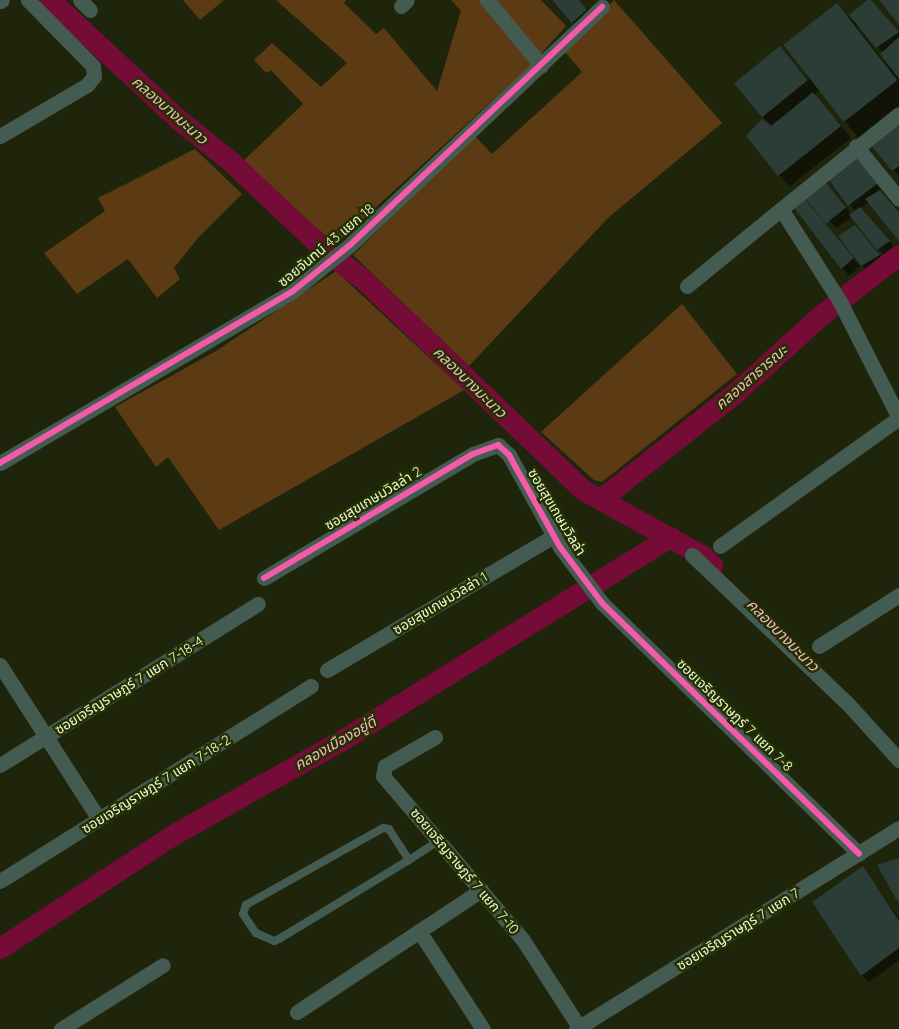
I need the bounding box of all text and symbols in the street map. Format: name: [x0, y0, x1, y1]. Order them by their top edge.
water label: คลองบางมะนาว: [128, 72, 212, 148]
street label: ซอยจันทน์ 43 แยก 18: [274, 200, 378, 290]
water label: คลองสาธารณะ: [711, 341, 791, 413]
water label: คลองบางมะนาว: [430, 343, 510, 421]
street label: ซอยสุขเกษมวิลล่า 2: [322, 462, 424, 534]
street label: ซอยสุขเกษมวิลล่า: [524, 465, 590, 559]
street label: ซอยสุขเกษมวิลล่า 1: [390, 568, 490, 638]
water label: คลองบางมะนาว: [743, 595, 823, 675]
street label: ซอยเจริญราษฎร์ 7 แยก 7-18-4: [52, 632, 206, 738]
street label: ซอยเจริญราษฎร์ 7 แยก 7-8: [674, 655, 796, 775]
water label: คลองเมืองอยู่ดี: [291, 712, 379, 774]
street label: ซอยเจริญราษฎร์ 7 แยก 7-18-2: [78, 731, 234, 837]
street label: ซอยเจริญราษฎร์ 7 แยก 7-10: [407, 804, 523, 938]
street label: ซอยเจริญราษฎร์ 7 แยก 7: [673, 884, 803, 974]

